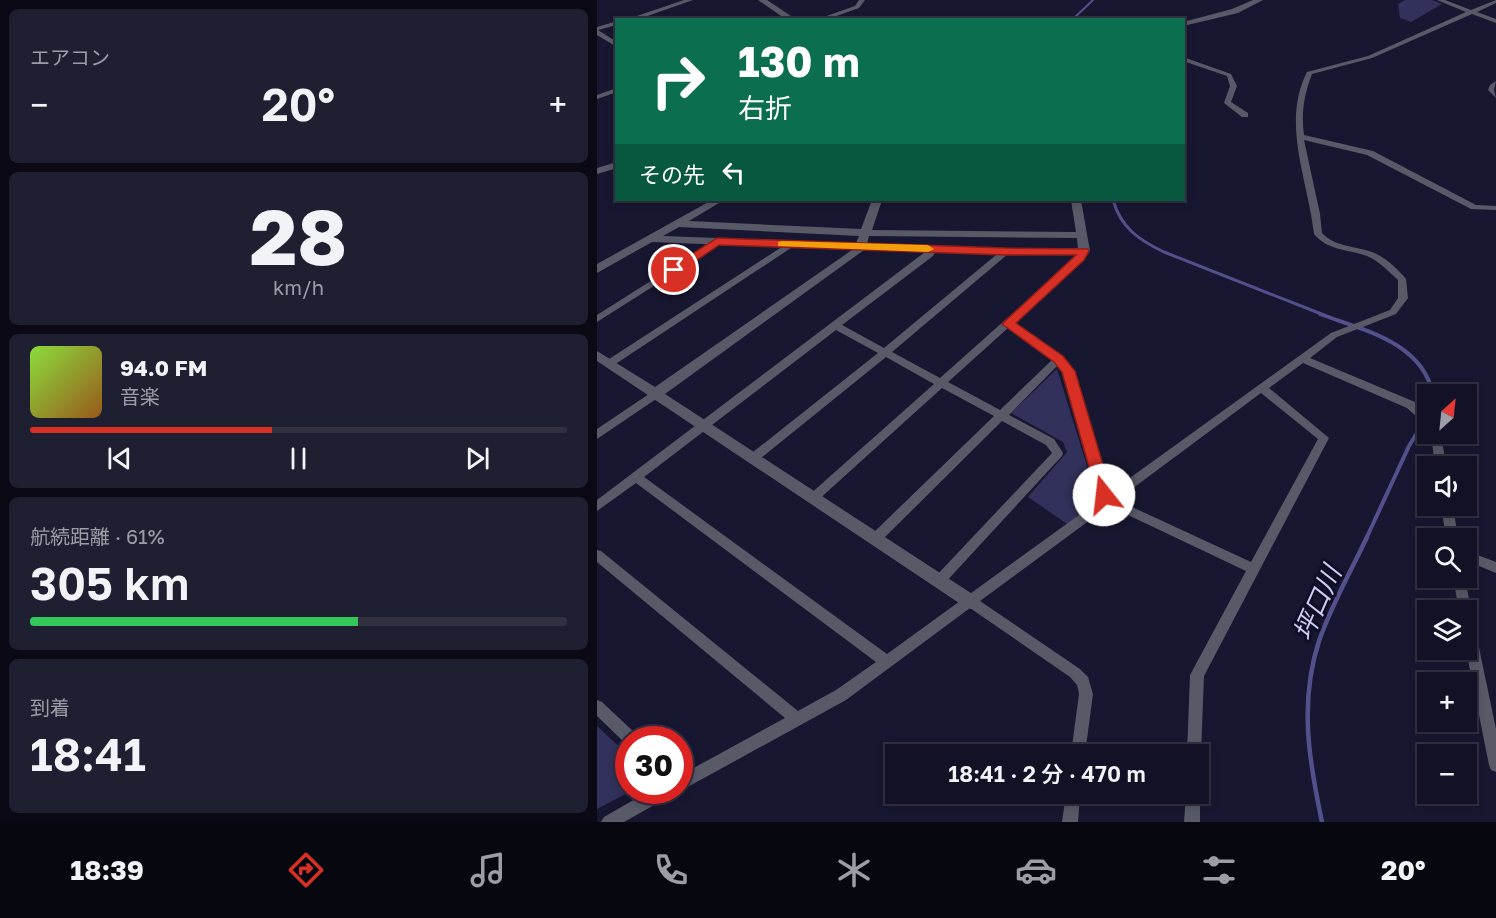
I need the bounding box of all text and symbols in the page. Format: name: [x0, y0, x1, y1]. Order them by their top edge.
text: 130 m: [738, 36, 860, 86]
icon: right: [639, 42, 717, 120]
text: エアコン: [30, 45, 110, 69]
text: 20°: [262, 77, 335, 131]
text: −: [30, 85, 48, 124]
text: +: [549, 85, 567, 124]
text: 右折: [738, 92, 792, 124]
icon: left: [717, 156, 750, 189]
text: その先: [639, 161, 705, 188]
text: 28: [250, 189, 347, 282]
pin: [648, 244, 699, 295]
icon: arrive: [657, 253, 690, 286]
text: km/h: [273, 275, 324, 299]
text: 94.0 FM: [120, 354, 207, 381]
text: 音楽: [120, 384, 160, 408]
north arrow: [1417, 384, 1477, 444]
map controls: [1417, 384, 1477, 804]
icon: previous: [103, 442, 136, 475]
icon: pause: [282, 442, 315, 475]
icon: next: [461, 442, 494, 475]
button: sound: [1417, 456, 1477, 516]
position arrow: [1072, 463, 1136, 527]
text: 航続距離 · 61%: [30, 524, 165, 548]
button: search: [1417, 528, 1477, 588]
text: 305 km: [30, 556, 189, 610]
water label: 坪口川: [1287, 558, 1348, 645]
button: layers: [1417, 600, 1477, 660]
button: +: [1417, 672, 1477, 732]
text: 到着: [30, 695, 70, 719]
speed limit sign: 30: [615, 726, 693, 804]
text: 18:41: [30, 727, 146, 781]
button: −: [1417, 744, 1477, 804]
text: 18:41 · 2 分 · 470 m: [948, 760, 1146, 787]
icon: directions: [285, 849, 327, 891]
icon: music: [467, 849, 509, 891]
icon: phone: [650, 849, 692, 891]
icon: climate: [833, 849, 875, 891]
icon: car: [1015, 849, 1057, 891]
icon: filters: [1198, 849, 1240, 891]
text: 18:39: [70, 854, 144, 886]
text: 20°: [1381, 854, 1426, 886]

